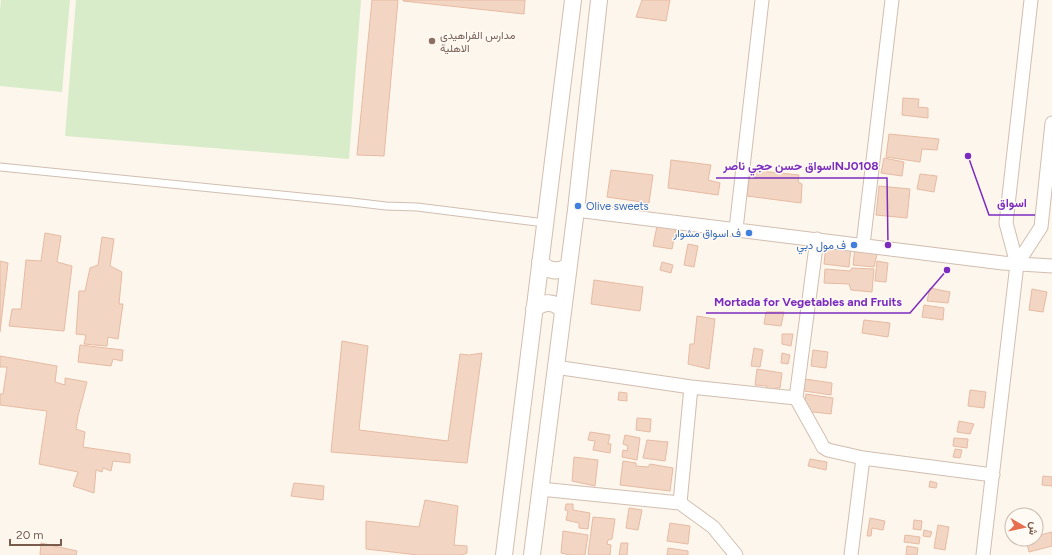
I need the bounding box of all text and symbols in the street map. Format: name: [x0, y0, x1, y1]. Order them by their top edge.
place label: مدارس الفراهيدي الاهلية: [440, 29, 516, 55]
marker: مدارس الفراهيدي الاهلية: [427, 36, 437, 46]
callout: اسواق حسن حجي ناصرNJ0108: [716, 154, 887, 178]
text: اسواق حسن حجي ناصرNJ0108: [722, 159, 879, 176]
callout: اسواق: [989, 191, 1035, 215]
text: اسواق: [997, 196, 1027, 211]
place label: Olive sweets: [586, 200, 649, 213]
marker: Olive sweets: [573, 201, 583, 211]
place label: ف اسواق مشوار: [672, 227, 741, 240]
marker: ف اسواق مشوار: [744, 228, 754, 238]
place label: ف مول دبي: [797, 239, 846, 255]
marker: ف مول دبي: [849, 240, 859, 250]
callout: Mortada for Vegetables and Fruits: [706, 289, 910, 313]
text: Mortada for Vegetables and Fruits: [714, 295, 902, 309]
north arrow: [1004, 507, 1044, 547]
scale bar: [10, 521, 61, 547]
text: ش: [1026, 521, 1041, 536]
text: 20 m: [16, 528, 44, 542]

